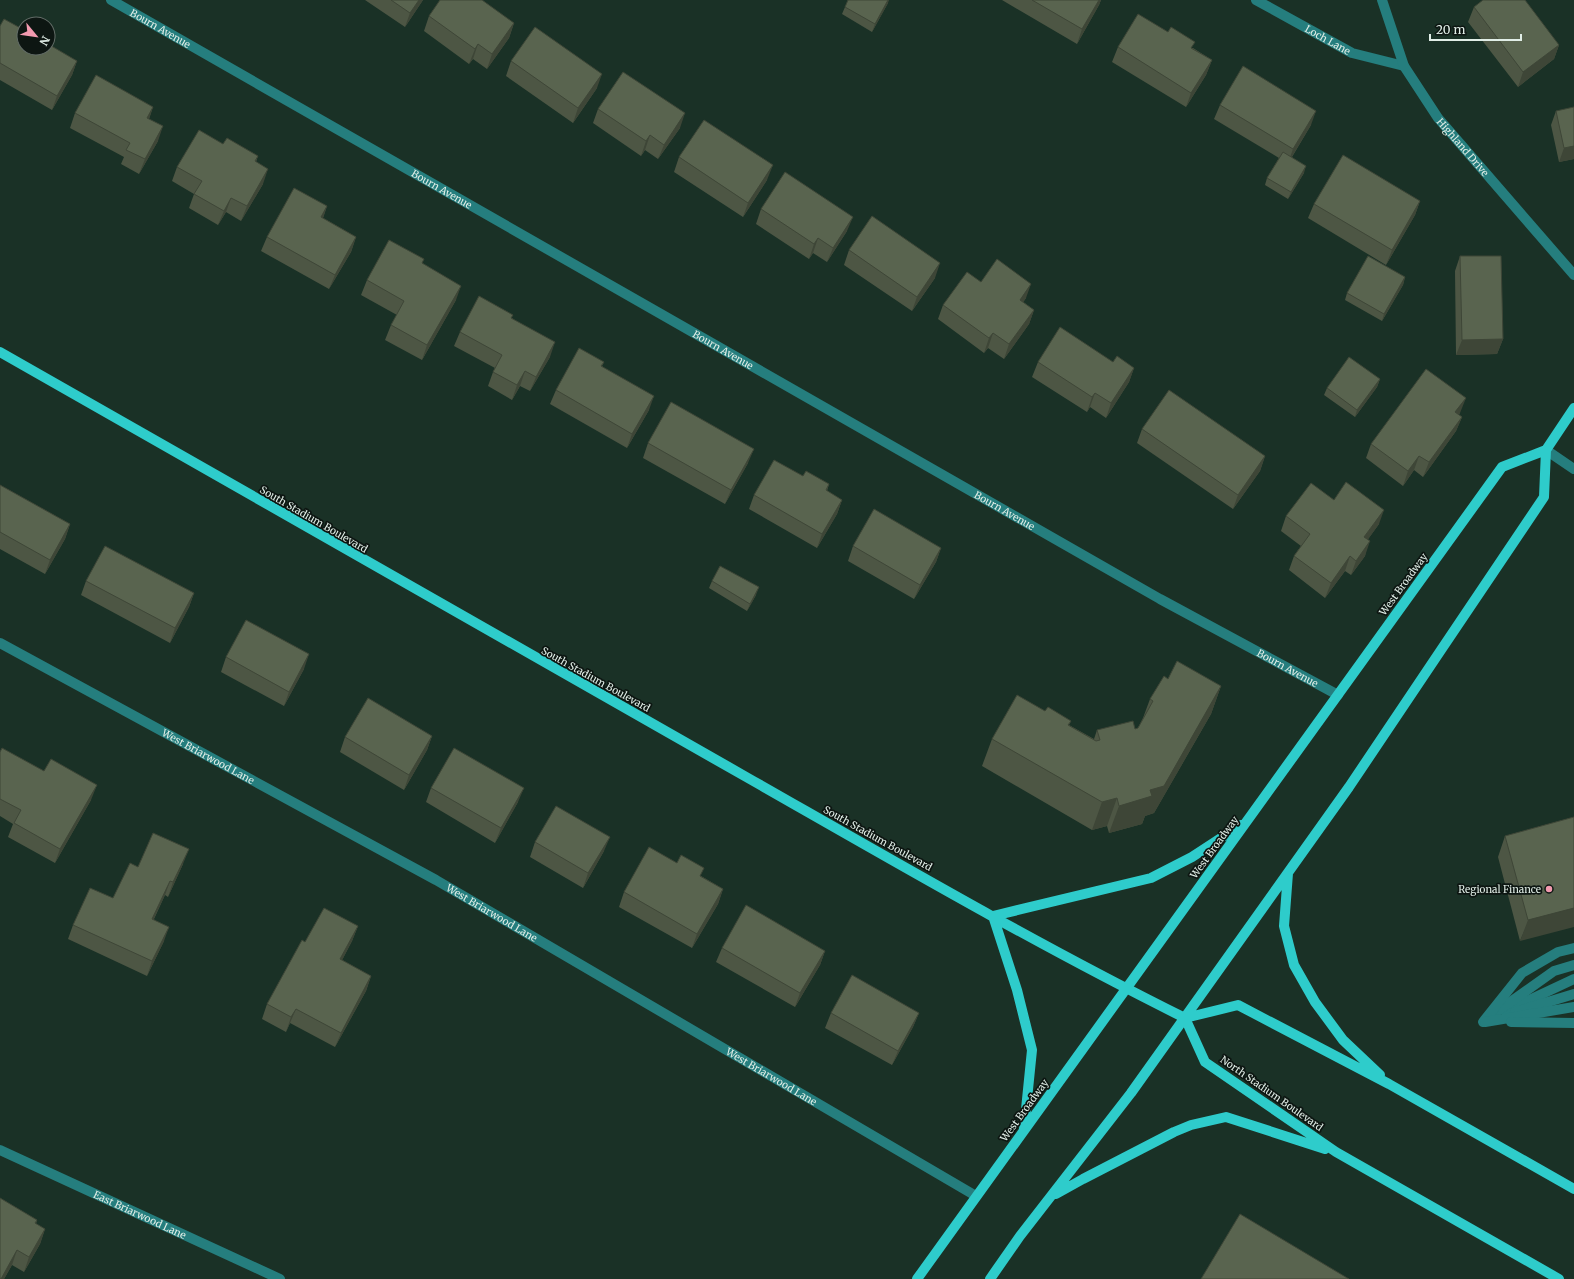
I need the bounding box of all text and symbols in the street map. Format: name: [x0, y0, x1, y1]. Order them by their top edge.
street label: Bourn Avenue: [128, 6, 193, 51]
north arrow: [16, 16, 56, 56]
scale bar: [1430, 16, 1521, 42]
street label: Loch Lane: [1302, 22, 1353, 58]
text: 20 m: [1436, 22, 1465, 37]
text: N: [36, 34, 53, 48]
street label: Highland Drive: [1434, 115, 1492, 179]
street label: Bourn Avenue: [409, 167, 474, 212]
street label: Bourn Avenue: [690, 328, 756, 372]
street label: South Stadium Boulevard: [257, 483, 370, 556]
street label: Bourn Avenue: [972, 488, 1037, 533]
street label: West Broadway: [1376, 551, 1430, 619]
street label: South Stadium Boulevard: [539, 644, 652, 715]
street label: Bourn Avenue: [1255, 646, 1320, 690]
street label: West Briarwood Lane: [159, 726, 257, 787]
street label: South Stadium Boulevard: [821, 803, 934, 874]
street label: West Broadway: [1187, 814, 1241, 882]
street label: West Briarwood Lane: [443, 881, 540, 945]
place label: Regional Finance: [1458, 883, 1541, 896]
marker: Regional Finance: [1544, 884, 1554, 894]
street label: West Briarwood Lane: [723, 1045, 819, 1108]
street label: North Stadium Boulevard: [1218, 1053, 1326, 1134]
street label: West Broadway: [997, 1077, 1051, 1145]
street label: East Briarwood Lane: [91, 1188, 188, 1242]

